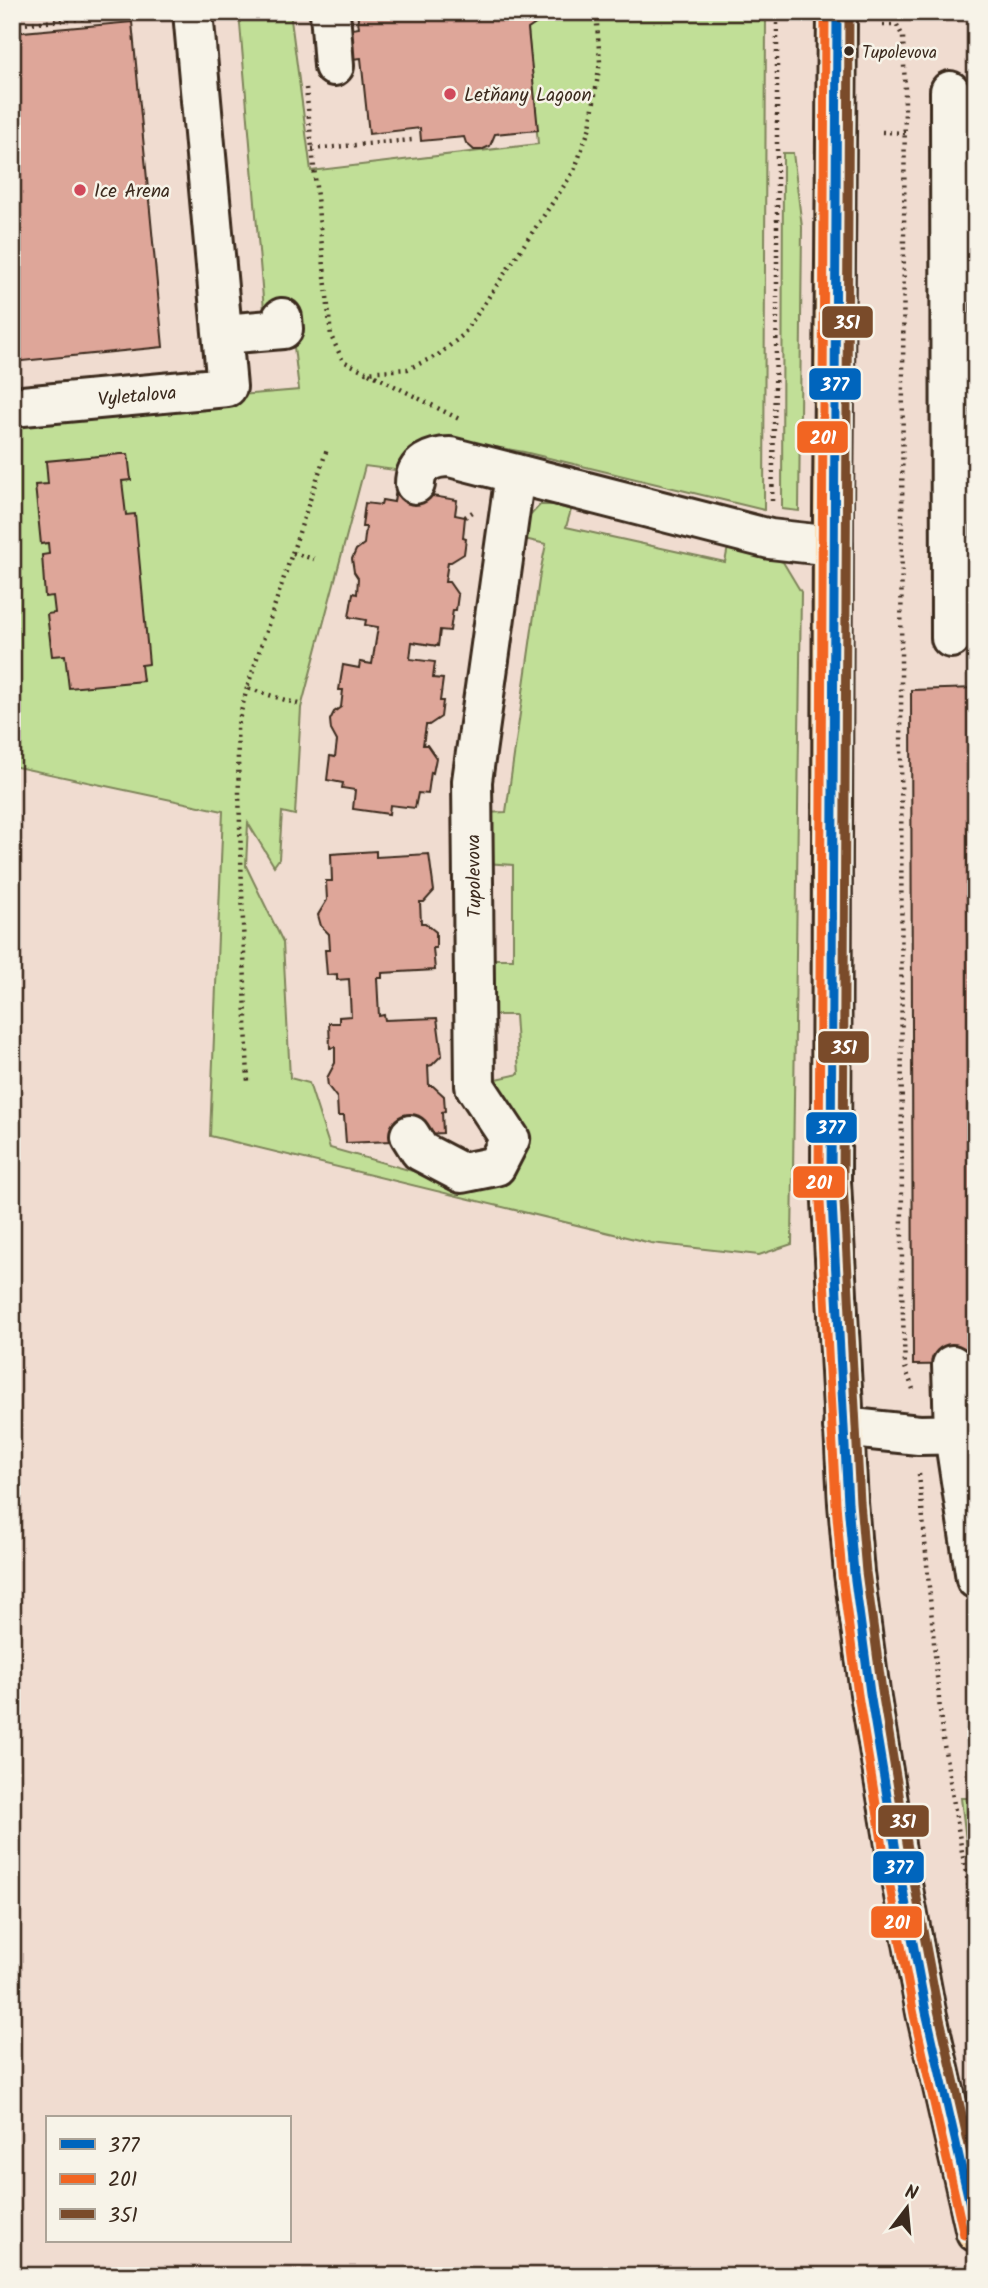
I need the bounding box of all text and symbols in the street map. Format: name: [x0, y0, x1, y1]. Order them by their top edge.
place label: Tupolevova: [862, 40, 937, 67]
marker: Tupolevova: [842, 44, 856, 58]
place label: Letňany Lagoon: [464, 81, 592, 111]
marker: Letňany Lagoon: [442, 86, 458, 102]
place label: Ice Arena: [94, 177, 170, 207]
marker: Ice Arena: [72, 182, 88, 198]
line badge: 351: [821, 305, 874, 339]
text: 351: [833, 309, 860, 339]
line badge: 377: [808, 367, 862, 401]
text: 377: [820, 371, 850, 401]
street label: Vyletalova: [97, 379, 178, 415]
line badge: 201: [796, 420, 849, 454]
text: 201: [810, 424, 837, 454]
street label: Tupolevova: [459, 834, 491, 918]
line badge: 351: [817, 1030, 870, 1064]
text: 351: [830, 1034, 857, 1064]
line badge: 377: [805, 1111, 858, 1144]
text: 377: [816, 1114, 846, 1144]
line badge: 201: [792, 1165, 846, 1199]
text: 201: [806, 1169, 833, 1199]
line badge: 351: [877, 1804, 930, 1838]
text: 351: [889, 1808, 916, 1838]
line badge: 377: [872, 1850, 925, 1884]
text: 377: [884, 1854, 914, 1884]
line badge: 201: [870, 1905, 923, 1939]
text: 201: [884, 1909, 911, 1939]
legend: [46, 2116, 290, 2242]
text: 377: [108, 2130, 141, 2163]
text: 201: [108, 2164, 137, 2197]
north arrow: [872, 2172, 942, 2242]
text: N: [901, 2178, 921, 2210]
text: 351: [108, 2200, 138, 2233]

